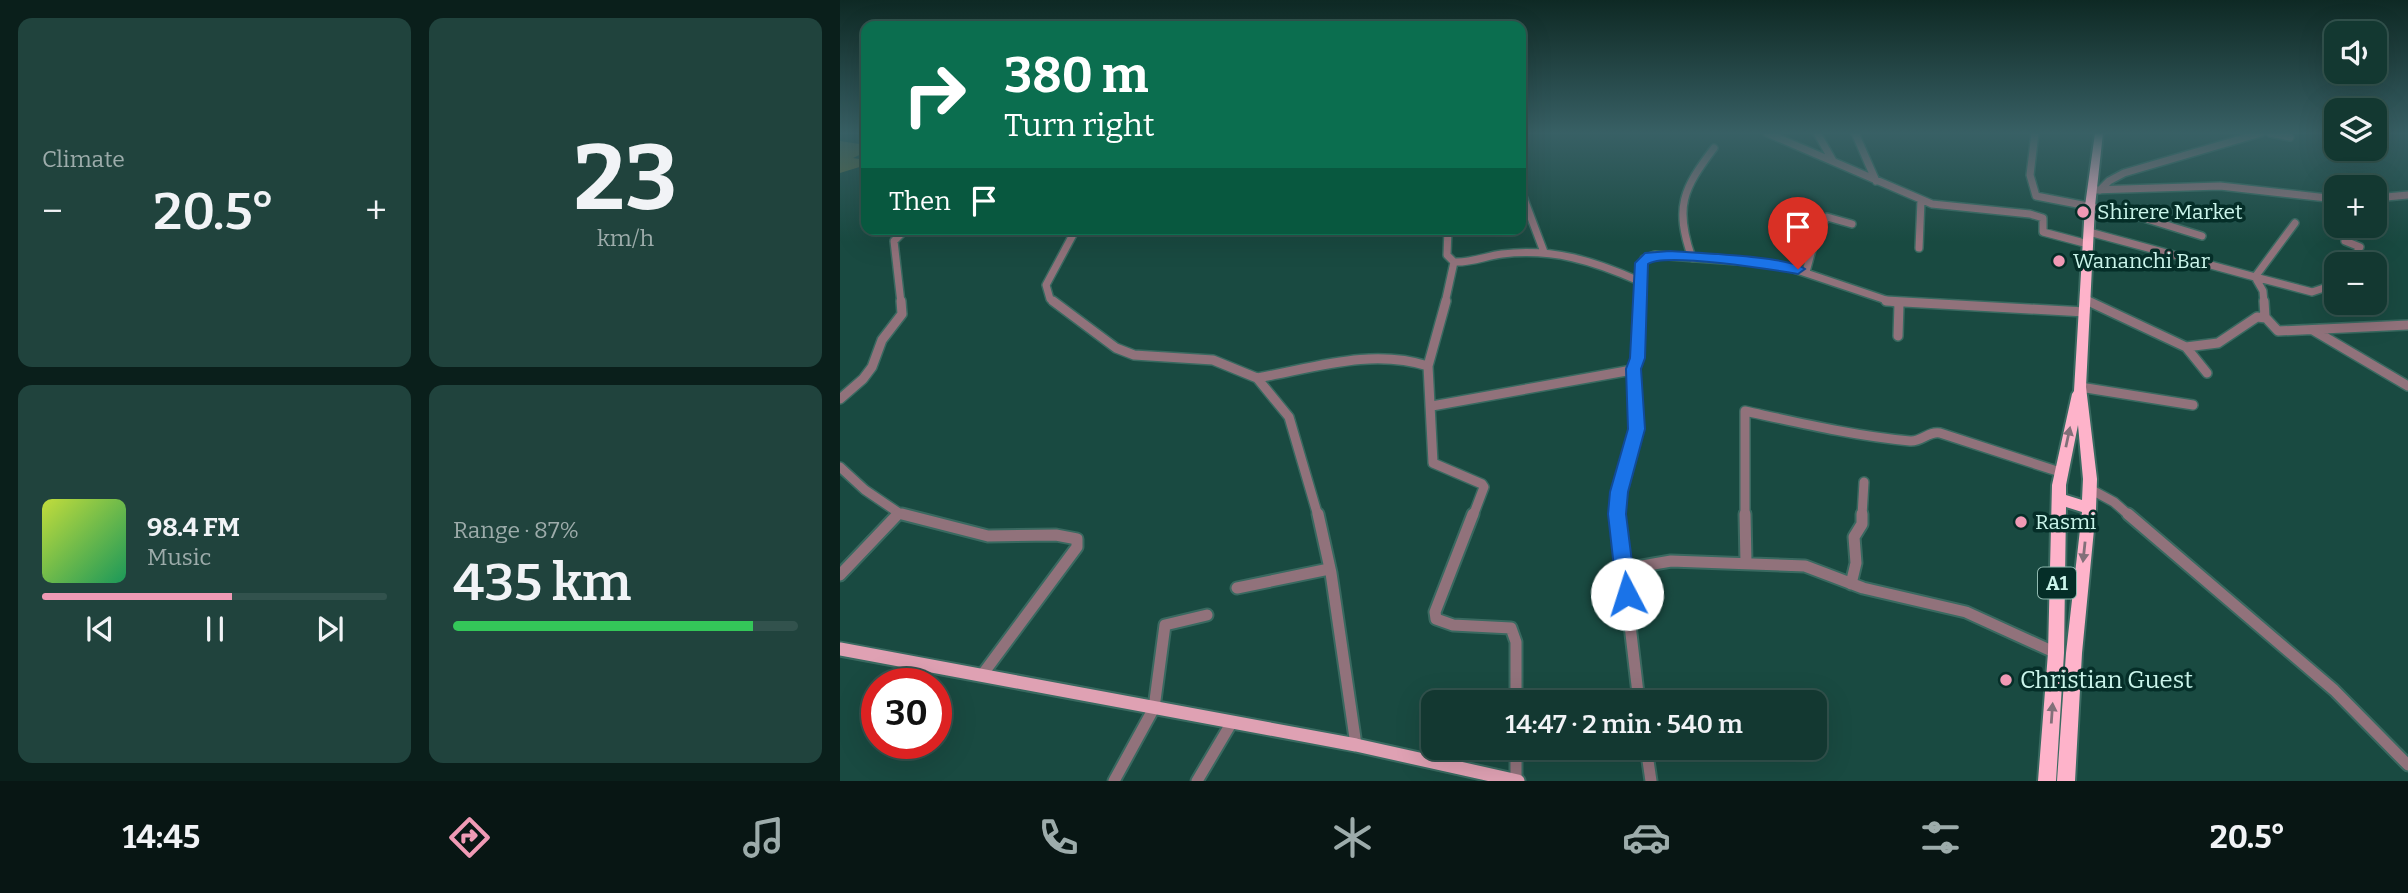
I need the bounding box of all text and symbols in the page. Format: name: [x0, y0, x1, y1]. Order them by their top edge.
map controls: [2324, 21, 2387, 315]
button: sound: [2324, 21, 2387, 84]
text: 380 m: [1004, 46, 1148, 105]
icon: right: [889, 49, 980, 140]
button: layers: [2324, 98, 2387, 161]
text: Turn right: [1004, 106, 1155, 144]
text: 23: [574, 124, 677, 233]
text: Climate: [42, 145, 125, 173]
button: +: [2324, 175, 2387, 238]
text: 20.5°: [153, 180, 275, 243]
icon: arrive: [965, 182, 1003, 220]
text: Then: [889, 186, 951, 217]
text: −: [42, 188, 63, 234]
text: +: [365, 188, 387, 234]
pin: [1768, 197, 1828, 269]
place label: Shirere Market: [2097, 199, 2243, 225]
marker: Shirere Market: [2075, 204, 2091, 220]
icon: arrive: [1779, 208, 1817, 246]
text: km/h: [597, 224, 654, 252]
place label: Wananchi Bar: [2073, 248, 2210, 274]
button: −: [2324, 252, 2387, 315]
marker: Wananchi Bar: [2051, 253, 2067, 269]
one-way arrow: [2062, 426, 2073, 448]
place label: Rasmi: [2035, 509, 2096, 535]
text: 98.4 FM: [147, 512, 240, 543]
marker: Rasmi: [2013, 514, 2029, 530]
text: Range · 87%: [453, 516, 579, 544]
one-way arrow: [2079, 542, 2090, 564]
text: Music: [147, 543, 211, 571]
text: 435 km: [453, 551, 631, 614]
position arrow: [1590, 557, 1664, 631]
road number: A1: [2038, 568, 2076, 598]
icon: previous: [81, 610, 119, 648]
icon: pause: [196, 610, 234, 648]
icon: next: [311, 610, 349, 648]
place label: Christian Guest: [2020, 666, 2193, 694]
speed limit sign: 30: [861, 668, 952, 759]
marker: Christian Guest: [1998, 672, 2014, 688]
one-way arrow: [2047, 702, 2058, 724]
text: 14:47 · 2 min · 540 m: [1505, 709, 1743, 740]
icon: directions: [445, 813, 494, 862]
icon: music: [739, 813, 788, 862]
icon: phone: [1034, 813, 1083, 862]
icon: climate: [1328, 813, 1377, 862]
icon: car: [1622, 813, 1671, 862]
icon: filters: [1916, 813, 1965, 862]
text: 14:45: [123, 818, 200, 856]
text: 20.5°: [2210, 818, 2285, 856]

